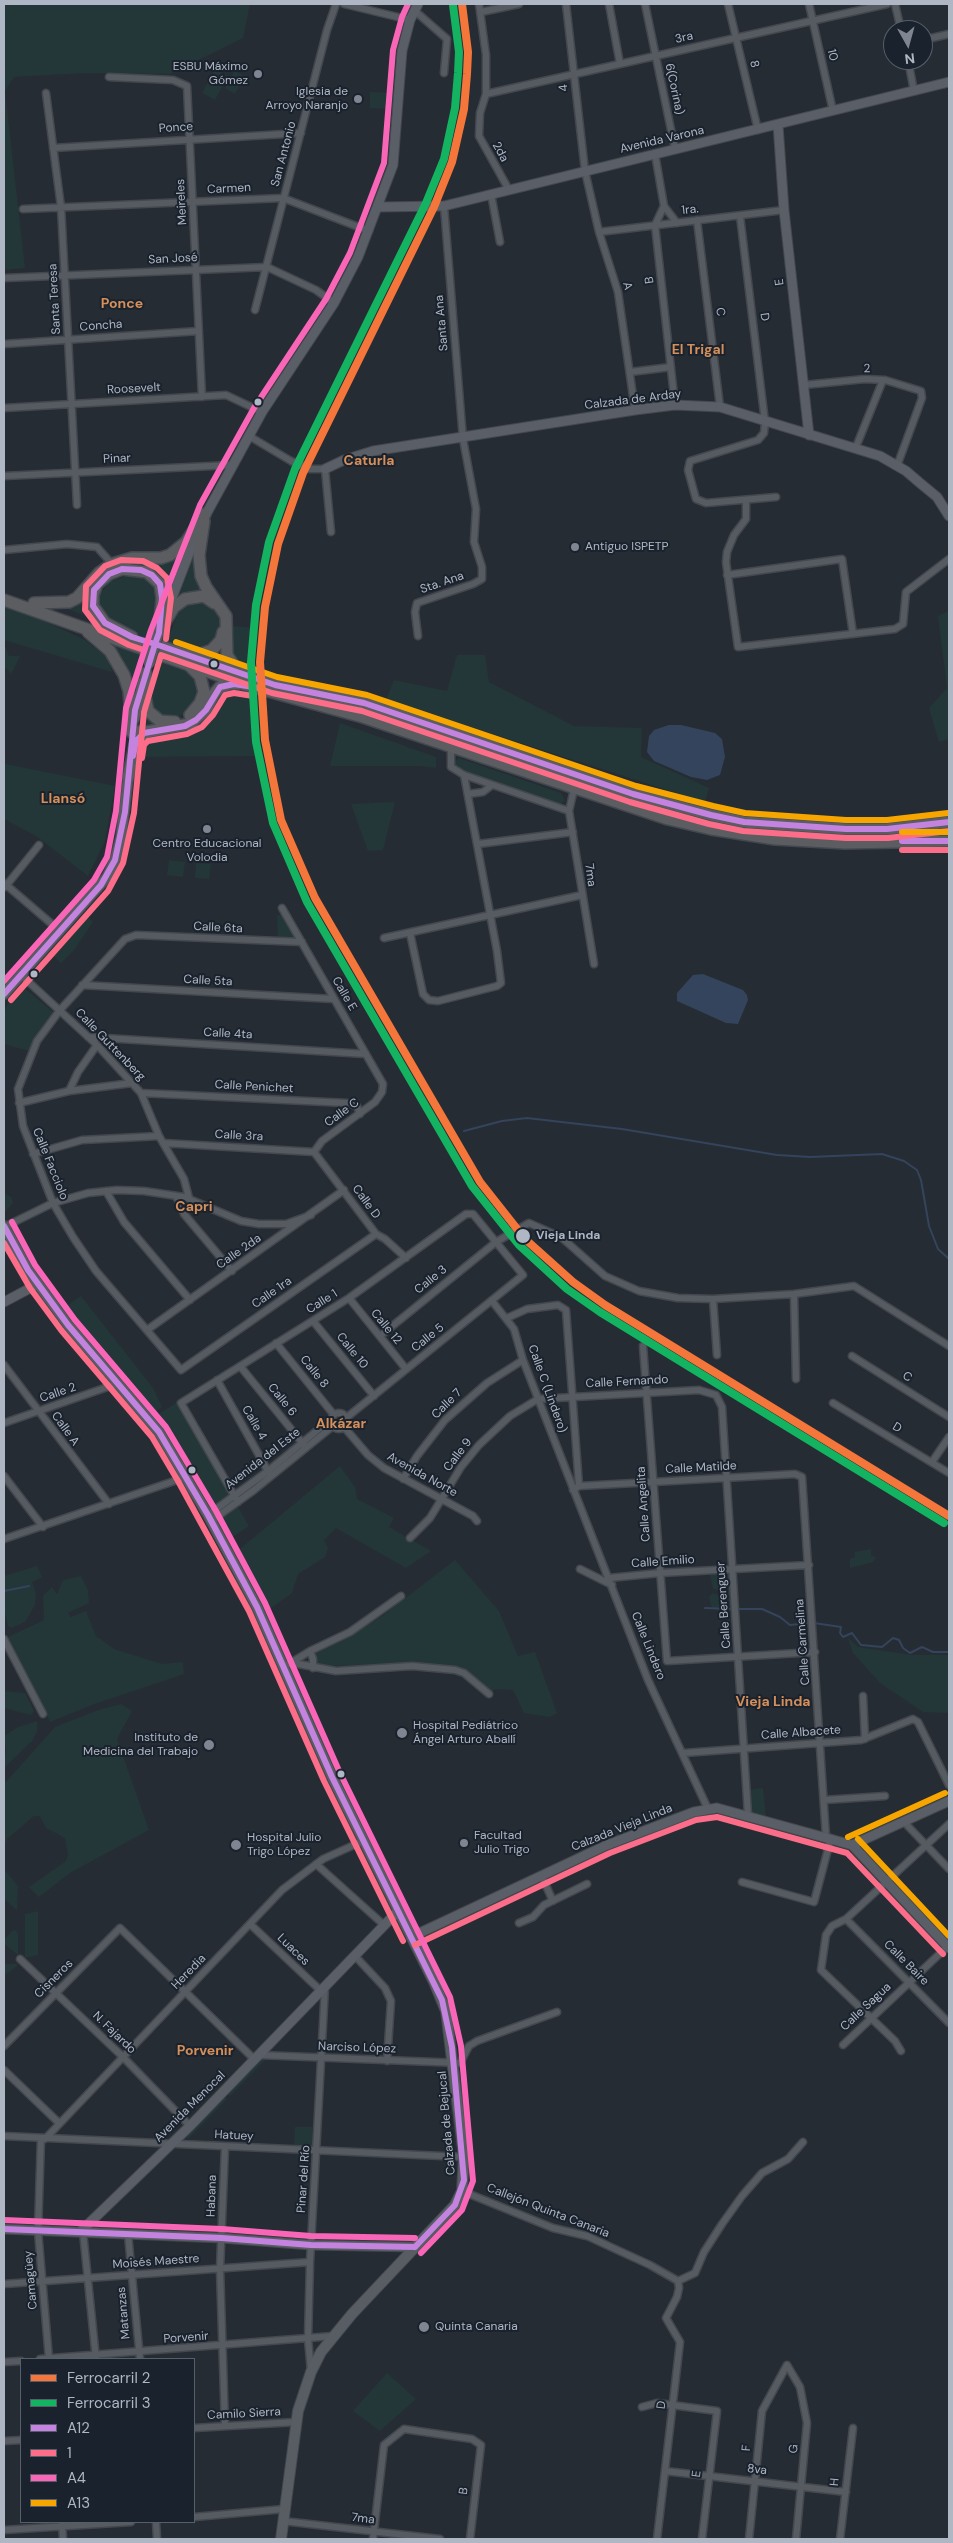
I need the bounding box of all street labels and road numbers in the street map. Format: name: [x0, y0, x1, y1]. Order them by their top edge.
street label: 3ra: [674, 29, 694, 47]
street label: 10: [824, 48, 840, 62]
street label: 8: [746, 59, 762, 69]
street label: 6(Corina): [662, 62, 686, 116]
street label: 4: [556, 84, 572, 92]
street label: Ponce: [158, 120, 194, 136]
street label: San Antonio: [268, 120, 300, 188]
street label: Avenida Varona: [619, 123, 705, 157]
street label: 2da: [489, 139, 511, 165]
street label: Meireles: [174, 178, 190, 226]
street label: Carmen: [207, 181, 251, 197]
street label: 1ra.: [681, 202, 699, 218]
street label: San José: [148, 251, 198, 267]
street label: Santa Teresa: [46, 263, 64, 335]
street label: B: [642, 276, 658, 284]
street label: E: [772, 278, 788, 286]
street label: A: [619, 280, 635, 292]
street label: Santa Ana: [432, 294, 452, 352]
street label: C: [712, 307, 728, 317]
street label: D: [756, 312, 772, 322]
street label: Concha: [79, 317, 123, 335]
street label: 2: [863, 362, 871, 376]
street label: Roosevelt: [107, 380, 161, 398]
street label: Calzada de Arday: [584, 387, 682, 413]
street label: Pinar: [103, 451, 131, 467]
street label: Sta. Ana: [418, 569, 466, 597]
street label: 7ma: [581, 862, 599, 888]
street label: Calle 6ta: [193, 920, 243, 936]
street label: Calle 5ta: [183, 973, 233, 989]
street label: Calle E: [328, 974, 360, 1014]
street label: Calle Guttenberg: [72, 1006, 148, 1084]
street label: Calle 4ta: [203, 1026, 253, 1042]
street label: Calle Penichet: [214, 1078, 294, 1096]
street label: Calle C: [322, 1096, 362, 1130]
street label: Calle Facciolo: [29, 1126, 71, 1202]
street label: Calle 3ra: [214, 1128, 264, 1144]
street label: Calle D: [349, 1182, 383, 1222]
street label: Calle 2da: [214, 1231, 264, 1273]
street label: Calle 3: [412, 1263, 450, 1297]
street label: Calle 1ra: [249, 1274, 295, 1312]
street label: Calle 1: [304, 1287, 340, 1317]
street label: Calle 12: [367, 1306, 405, 1348]
street label: Calle 5: [409, 1321, 447, 1355]
street label: Calle 10: [333, 1330, 371, 1372]
street label: Calle C (Lindero): [524, 1343, 570, 1435]
street label: Calle 8: [297, 1353, 331, 1391]
street label: C: [900, 1369, 914, 1385]
street label: Calle Fernando: [585, 1373, 669, 1391]
street label: Calle 2: [38, 1380, 78, 1406]
street label: Calle 6: [264, 1381, 300, 1419]
street label: Calle 7: [429, 1386, 465, 1422]
street label: Calle 4: [238, 1403, 270, 1443]
street label: Calle A: [48, 1409, 82, 1449]
street label: D: [890, 1420, 904, 1436]
street label: Avenida del Este: [223, 1425, 303, 1493]
street label: Calle 9: [441, 1435, 475, 1475]
street label: Avenida Norte: [384, 1450, 460, 1500]
street label: Calle Matilde: [665, 1459, 737, 1477]
street label: Calle Angelita: [634, 1466, 654, 1542]
street label: Calle Emilio: [631, 1553, 695, 1571]
street label: Calle Berenguer: [714, 1561, 734, 1649]
street label: Calle Carmelina: [793, 1598, 813, 1686]
street label: Calle Lindero: [628, 1610, 668, 1682]
street label: Calle Albacete: [761, 1723, 841, 1743]
street label: Calzada Vieja Linda: [569, 1801, 675, 1855]
street label: Luaces: [274, 1931, 312, 1969]
street label: Calle Baire: [880, 1937, 932, 1989]
street label: Heredia: [169, 1952, 209, 1992]
street label: Cisneros: [32, 1957, 76, 2001]
street label: Calle Sagua: [838, 1980, 894, 2034]
street label: N. Fajardo: [89, 2009, 139, 2057]
street label: Narciso López: [318, 2039, 396, 2057]
street label: Avenida Menocal: [152, 2069, 228, 2145]
street label: Calzada de Bejucal: [435, 2070, 459, 2176]
street label: Hatuey: [214, 2128, 254, 2144]
street label: Pinar del Río: [294, 2145, 314, 2213]
street label: Habana: [204, 2175, 220, 2217]
street label: Callejón Quinta Canaria: [485, 2181, 611, 2241]
street label: Camagüey: [21, 2250, 41, 2310]
street label: Moisés Maestre: [112, 2252, 200, 2272]
street label: Matanzas: [115, 2286, 133, 2340]
street label: Porvenir: [163, 2329, 209, 2347]
street label: D: [654, 2400, 670, 2410]
street label: Camilo Sierra: [207, 2405, 281, 2423]
street label: F: [740, 2444, 754, 2452]
street label: G: [786, 2444, 802, 2454]
street label: 8va: [746, 2462, 768, 2478]
street label: E: [689, 2470, 705, 2478]
street label: H: [827, 2477, 843, 2487]
street label: B: [456, 2487, 472, 2495]
street label: 7ma: [351, 2510, 375, 2528]

